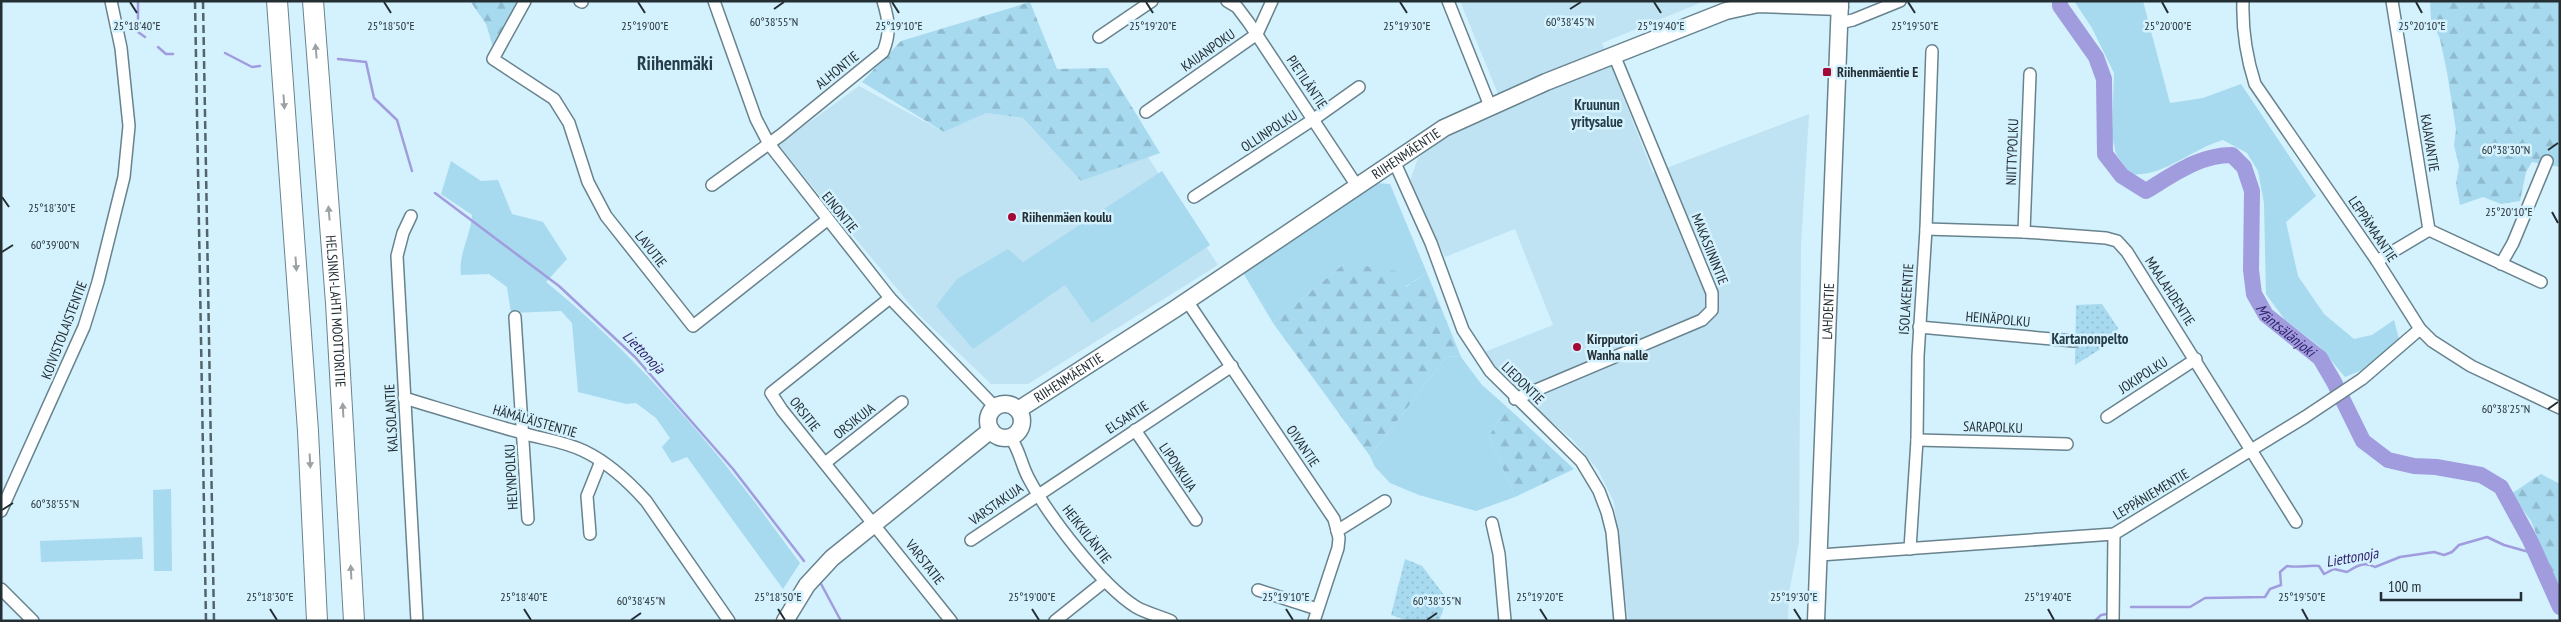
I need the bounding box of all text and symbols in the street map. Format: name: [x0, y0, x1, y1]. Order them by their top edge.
text: 60°38'55"N: [750, 14, 798, 29]
text: 60°38'45"N: [1546, 14, 1594, 29]
text: 25°18'40"E: [113, 18, 161, 33]
text: 25°18'50"E: [367, 18, 415, 33]
text: 25°19'00"E: [621, 18, 669, 33]
text: 25°19'10"E: [875, 18, 923, 33]
text: 25°19'20"E: [1129, 18, 1177, 33]
text: 25°19'30"E: [1383, 18, 1431, 33]
text: 25°19'40"E: [1637, 18, 1685, 33]
text: 25°19'50"E: [1891, 18, 1939, 33]
text: 25°20'00"E: [2144, 18, 2192, 33]
text: 25°20'10"E: [2398, 18, 2446, 33]
street label: KAIJANPOKU: [1177, 25, 1239, 75]
one-way arrow: [312, 42, 320, 58]
street label: ALHONTIE: [812, 47, 862, 93]
district label: Riihenmäki: [637, 51, 713, 75]
street label: PIETILÄNTIE: [1283, 52, 1331, 112]
place label: Riihenmäentie E: [1837, 63, 1918, 81]
marker: Riihenmäentie E: [1821, 66, 1833, 78]
one-way arrow: [280, 95, 288, 111]
district label: Kruunun yritysalue: [1570, 95, 1623, 131]
street label: OLLINPOLKU: [1237, 106, 1301, 156]
street label: KAJAVANTIE: [2417, 113, 2443, 173]
street label: NIITTYPOLKU: [2002, 118, 2022, 186]
street label: RIIHENMÄENTIE: [1368, 124, 1444, 183]
text: 60°38'30"N: [2482, 142, 2530, 157]
street label: EINONTIE: [818, 188, 862, 236]
street label: LEPPÄMAANTIE: [2344, 193, 2402, 265]
text: 25°18'30"E: [28, 200, 76, 215]
one-way arrow: [325, 204, 333, 220]
text: 25°20'10"E: [2485, 204, 2533, 219]
place label: Riihenmäen koulu: [1022, 208, 1112, 226]
marker: Riihenmäen koulu: [1006, 211, 1018, 223]
street label: MAKASIININTIE: [1688, 211, 1732, 287]
street label: LAVUTIE: [631, 227, 671, 271]
street label: HELSINKI-LAHTI MOOTTORITIE: [322, 235, 350, 388]
text: 60°39'00"N: [31, 237, 79, 252]
street label: MAALAHDENTIE: [2141, 253, 2199, 329]
one-way arrow: [292, 257, 300, 273]
street label: ISOLAKEENTIE: [1895, 263, 1917, 335]
street label: KOIVISTOLAISTENTIE: [37, 278, 91, 382]
street label: LAHDENTIE: [1818, 283, 1838, 340]
water label: Mäntsälänjoki: [2252, 300, 2321, 362]
street label: HEINÄPOLKU: [1965, 307, 2031, 331]
water label: Liettonoja: [619, 326, 670, 378]
district label: Kartanonpelto: [2051, 329, 2129, 348]
place label: Kirpputori Wanha nalle: [1586, 330, 1648, 364]
marker: Kirpputori Wanha nalle: [1571, 341, 1583, 353]
street label: RIIHENMÄENTIE: [1030, 349, 1107, 406]
street label: JOKIPOLKU: [2114, 352, 2171, 398]
street label: LIEDONTIE: [1498, 358, 1548, 408]
street label: KALSOLANTIE: [380, 383, 402, 453]
street label: ORSITIE: [786, 393, 824, 435]
street label: ELSANTIE: [1102, 397, 1152, 437]
street label: ORSIKUJA: [830, 399, 879, 443]
street label: HÄMÄLÄISTENTIE: [491, 400, 579, 442]
text: 60°38'25"N: [2482, 401, 2530, 416]
one-way arrow: [338, 402, 346, 418]
street label: SARAPOLKU: [1963, 417, 2023, 437]
street label: OIVANTIE: [1283, 422, 1323, 470]
street label: LIPONKUJA: [1155, 439, 1201, 495]
street label: HELYNPOLKU: [500, 444, 522, 510]
one-way arrow: [306, 454, 314, 470]
street label: LEPPÄNIEMENTIE: [2110, 464, 2192, 524]
street label: VARSTAKUJA: [965, 479, 1027, 530]
text: 60°38'55"N: [31, 496, 79, 511]
street label: HEIKKILÄNTIE: [1059, 501, 1115, 567]
street label: VARSTATIE: [901, 535, 948, 588]
water label: Liettonoja: [2324, 543, 2381, 571]
one-way arrow: [347, 564, 355, 580]
scale bar: [2381, 570, 2521, 602]
text: 100 m: [2388, 577, 2421, 596]
text: 25°18'30"E: [246, 589, 294, 604]
text: 25°18'40"E: [500, 589, 548, 604]
text: 25°18'50"E: [754, 589, 802, 604]
text: 25°19'00"E: [1008, 589, 1056, 604]
text: 25°19'10"E: [1262, 589, 1310, 604]
text: 25°19'20"E: [1516, 589, 1564, 604]
text: 25°19'30"E: [1770, 589, 1818, 604]
text: 25°19'40"E: [2024, 589, 2072, 604]
text: 25°19'50"E: [2278, 589, 2326, 604]
text: 60°38'45"N: [617, 593, 665, 608]
text: 60°38'35"N: [1413, 593, 1461, 608]

